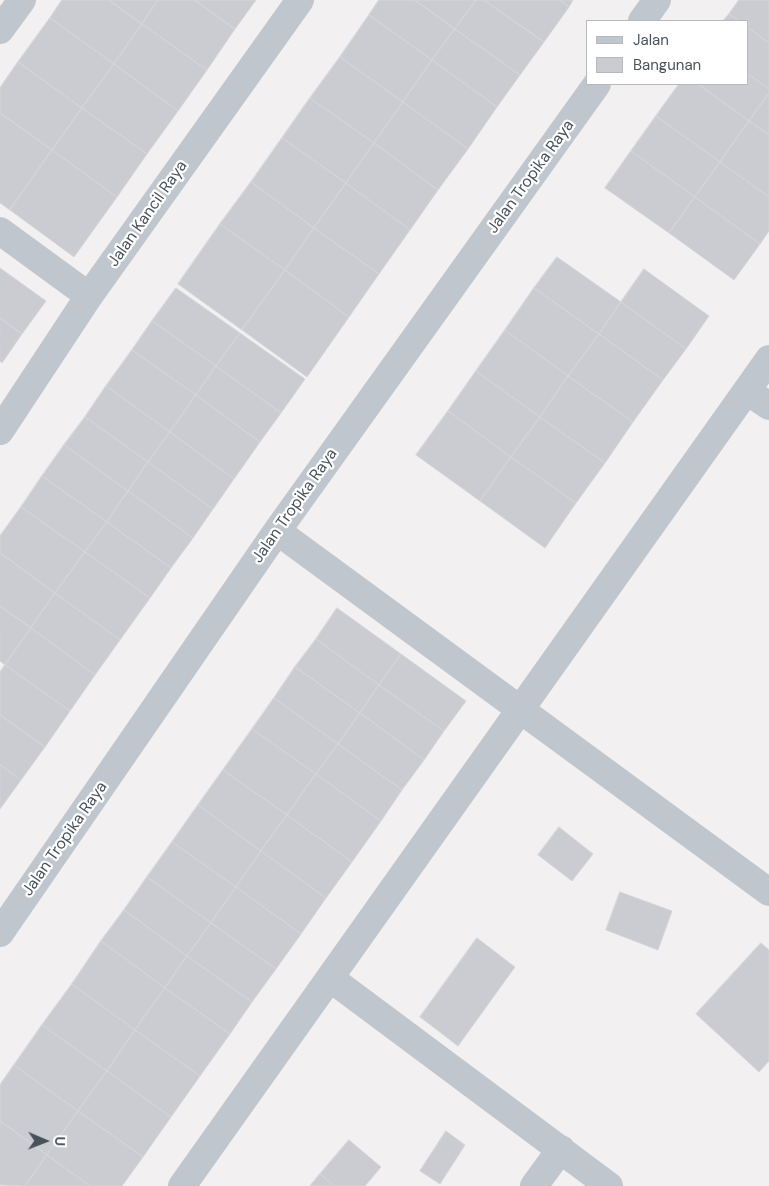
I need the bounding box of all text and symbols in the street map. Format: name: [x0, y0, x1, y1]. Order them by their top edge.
legend: [586, 20, 749, 85]
text: Jalan: [633, 30, 669, 50]
text: Bangunan: [633, 55, 701, 75]
street label: Jalan Tropika Raya: [483, 117, 579, 237]
street label: Jalan Kancil Raya: [104, 157, 192, 271]
street label: Jalan Tropika Raya: [248, 445, 342, 567]
street label: Jalan Tropika Raya: [18, 778, 112, 900]
north arrow: [20, 1116, 70, 1166]
text: U: [51, 1136, 69, 1146]

